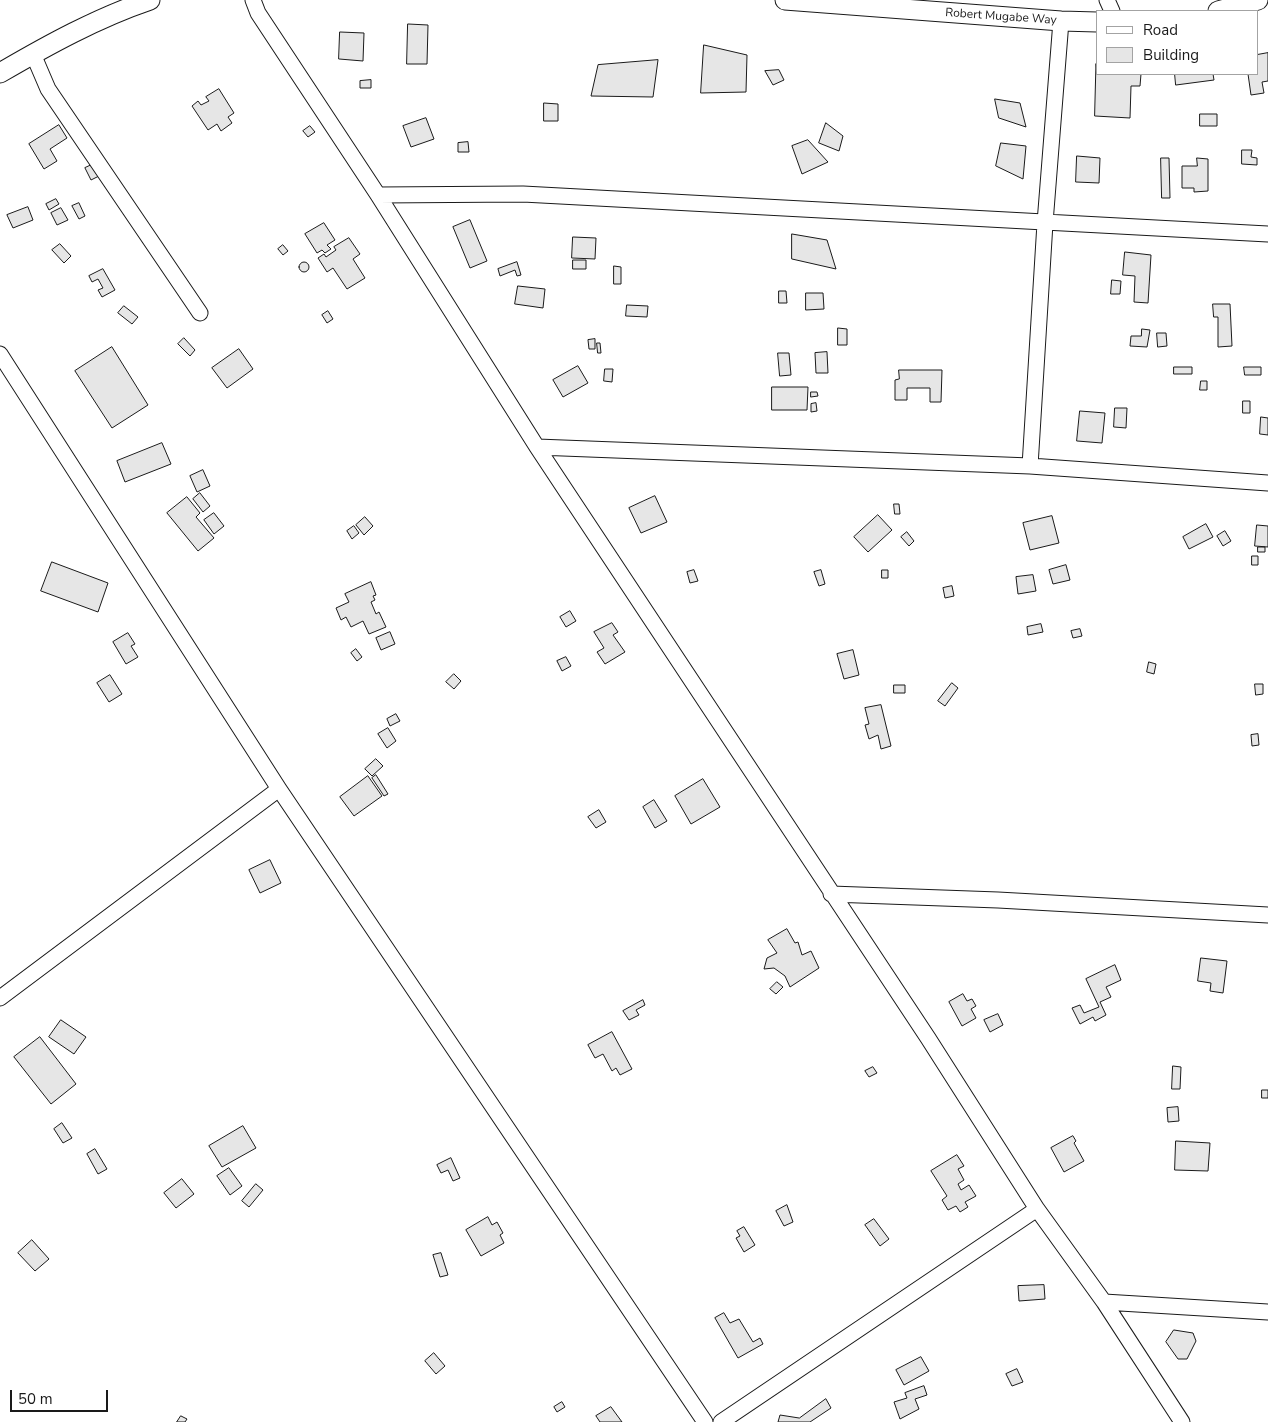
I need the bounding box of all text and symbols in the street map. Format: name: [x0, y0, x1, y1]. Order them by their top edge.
street label: Robert Mugabe Way: [945, 6, 1057, 28]
legend: [1096, 10, 1258, 75]
text: Road: [1143, 20, 1178, 40]
text: Building: [1143, 45, 1199, 65]
scale bar: [12, 1380, 110, 1412]
text: 50 m: [18, 1389, 53, 1409]

